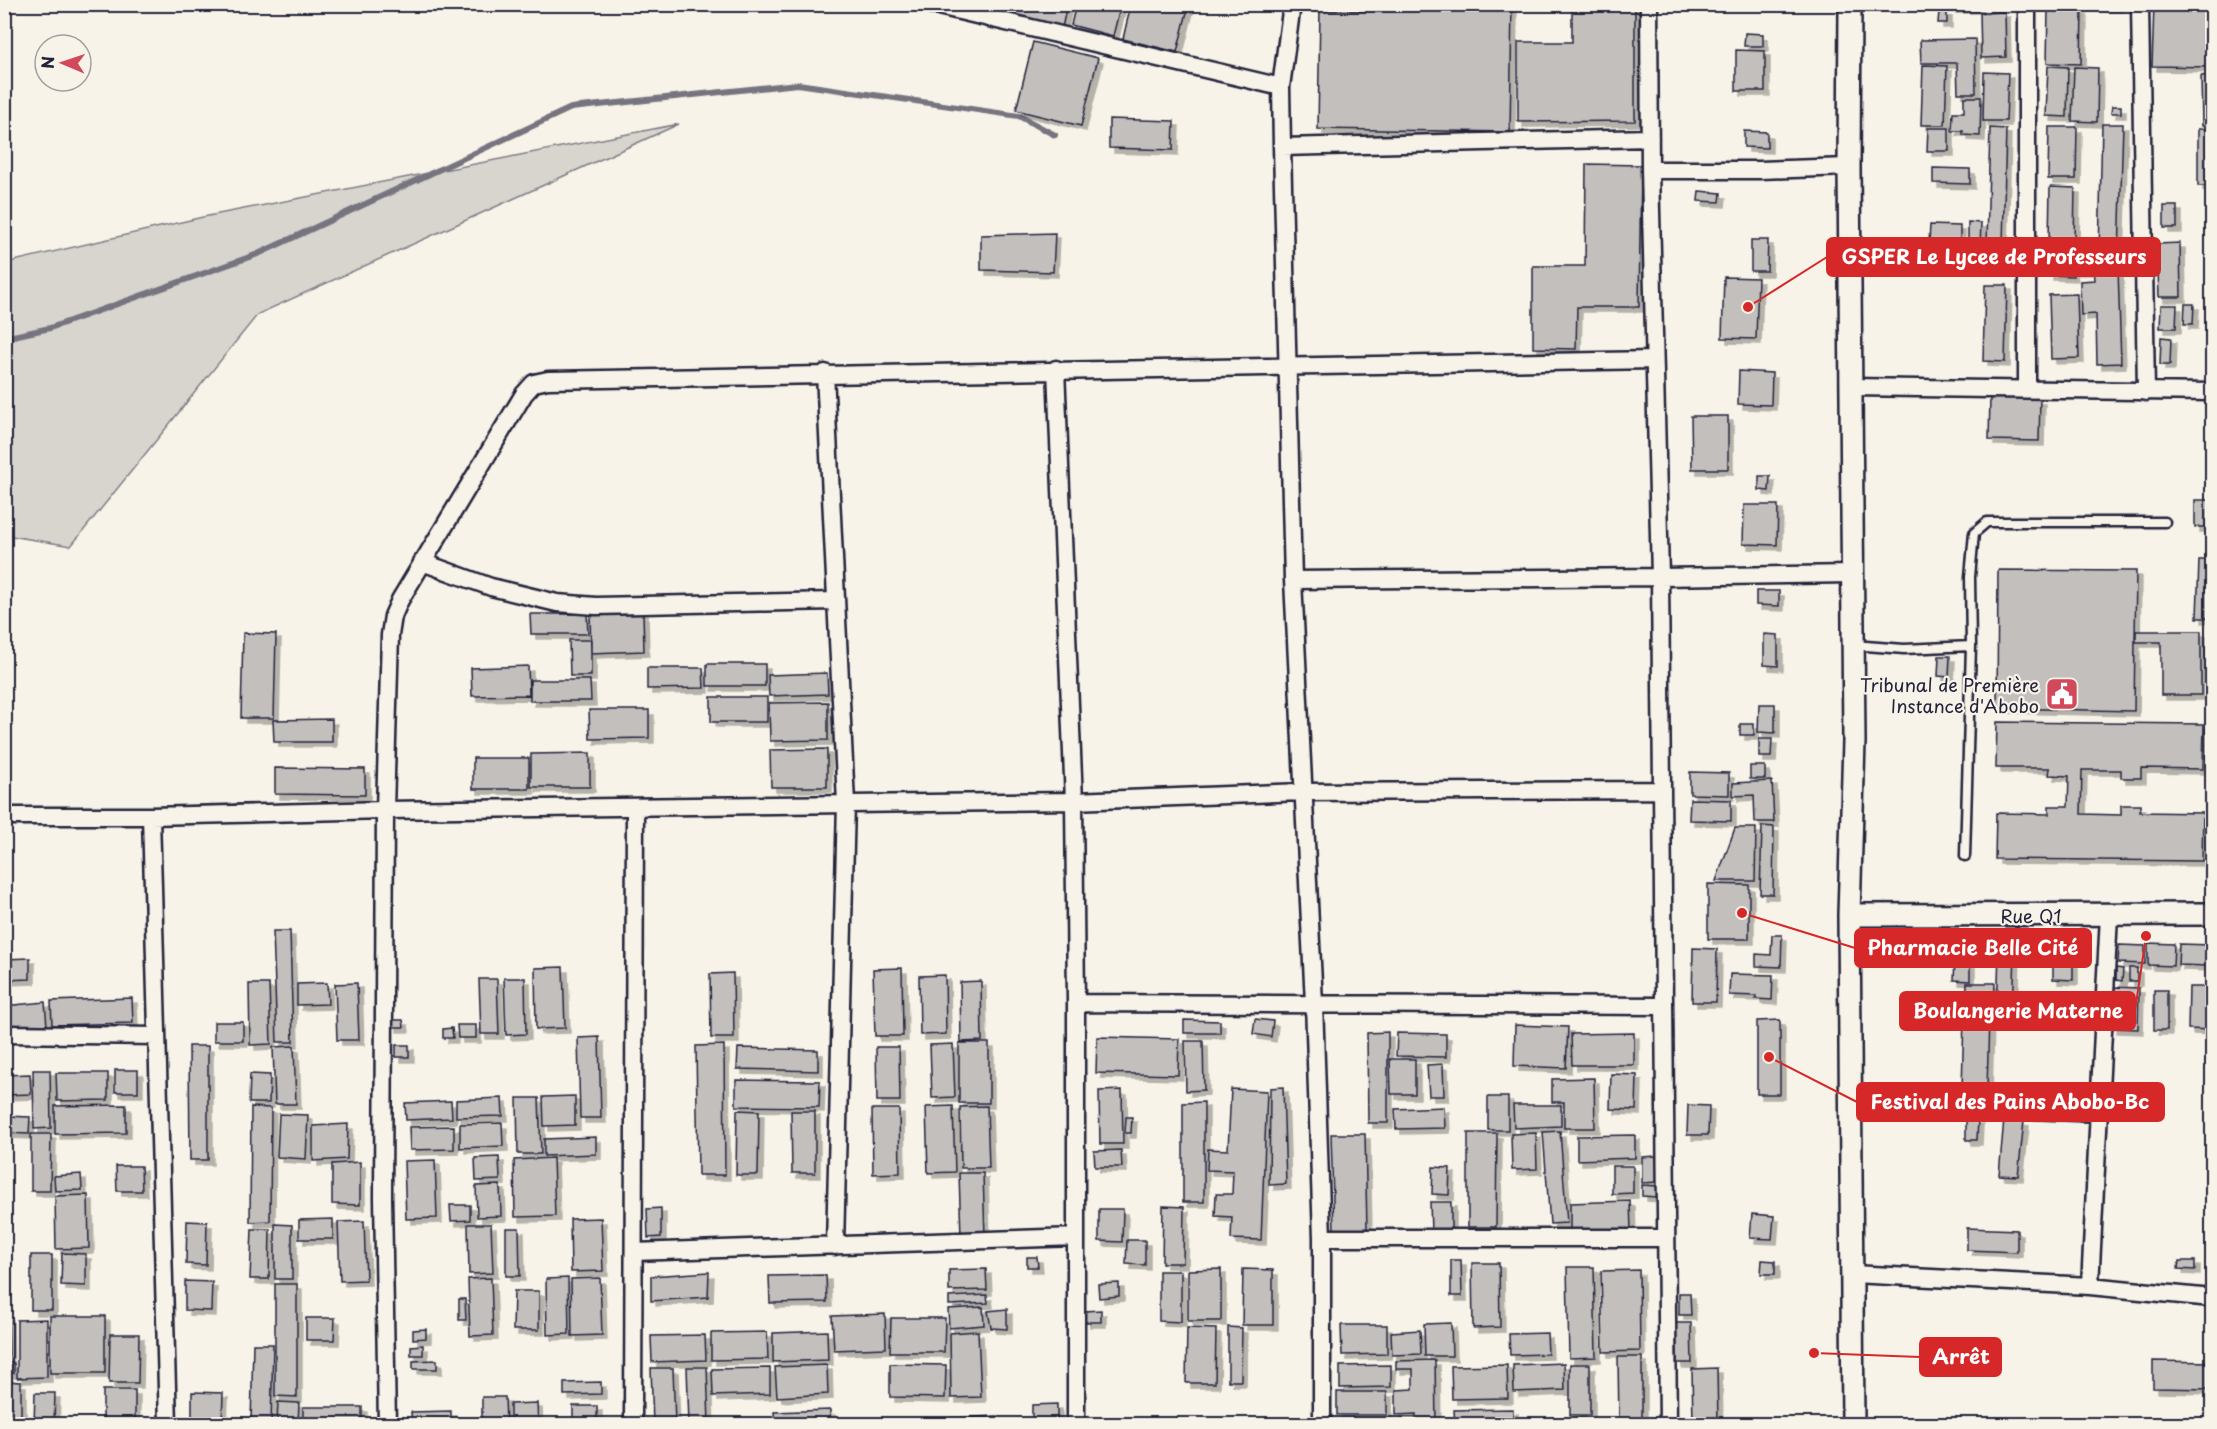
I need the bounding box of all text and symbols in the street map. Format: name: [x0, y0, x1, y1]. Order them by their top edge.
north arrow: [33, 33, 93, 93]
text: N: [35, 56, 59, 69]
callout: GSPER Le Lycee de Professeurs: [1827, 238, 2160, 276]
text: GSPER Le Lycee de Professeurs: [1842, 241, 2147, 271]
place label: Tribunal de Première Instance d'Abobo: [1860, 671, 2039, 719]
public building icon: Tribunal de Première Instance d'Abobo: [2044, 676, 2080, 712]
street label: Rue Q1: [2001, 902, 2061, 929]
callout: Pharmacie Belle Cité: [1855, 929, 2091, 967]
text: Pharmacie Belle Cité: [1868, 932, 2079, 962]
callout: Boulangerie Materne: [1900, 992, 2135, 1030]
text: Boulangerie Materne: [1913, 995, 2123, 1025]
callout: Festival des Pains Abobo-Bc: [1857, 1083, 2164, 1121]
text: Festival des Pains Abobo-Bc: [1871, 1086, 2149, 1116]
callout: Arrêt: [1920, 1338, 2001, 1376]
text: Arrêt: [1932, 1341, 1990, 1371]

